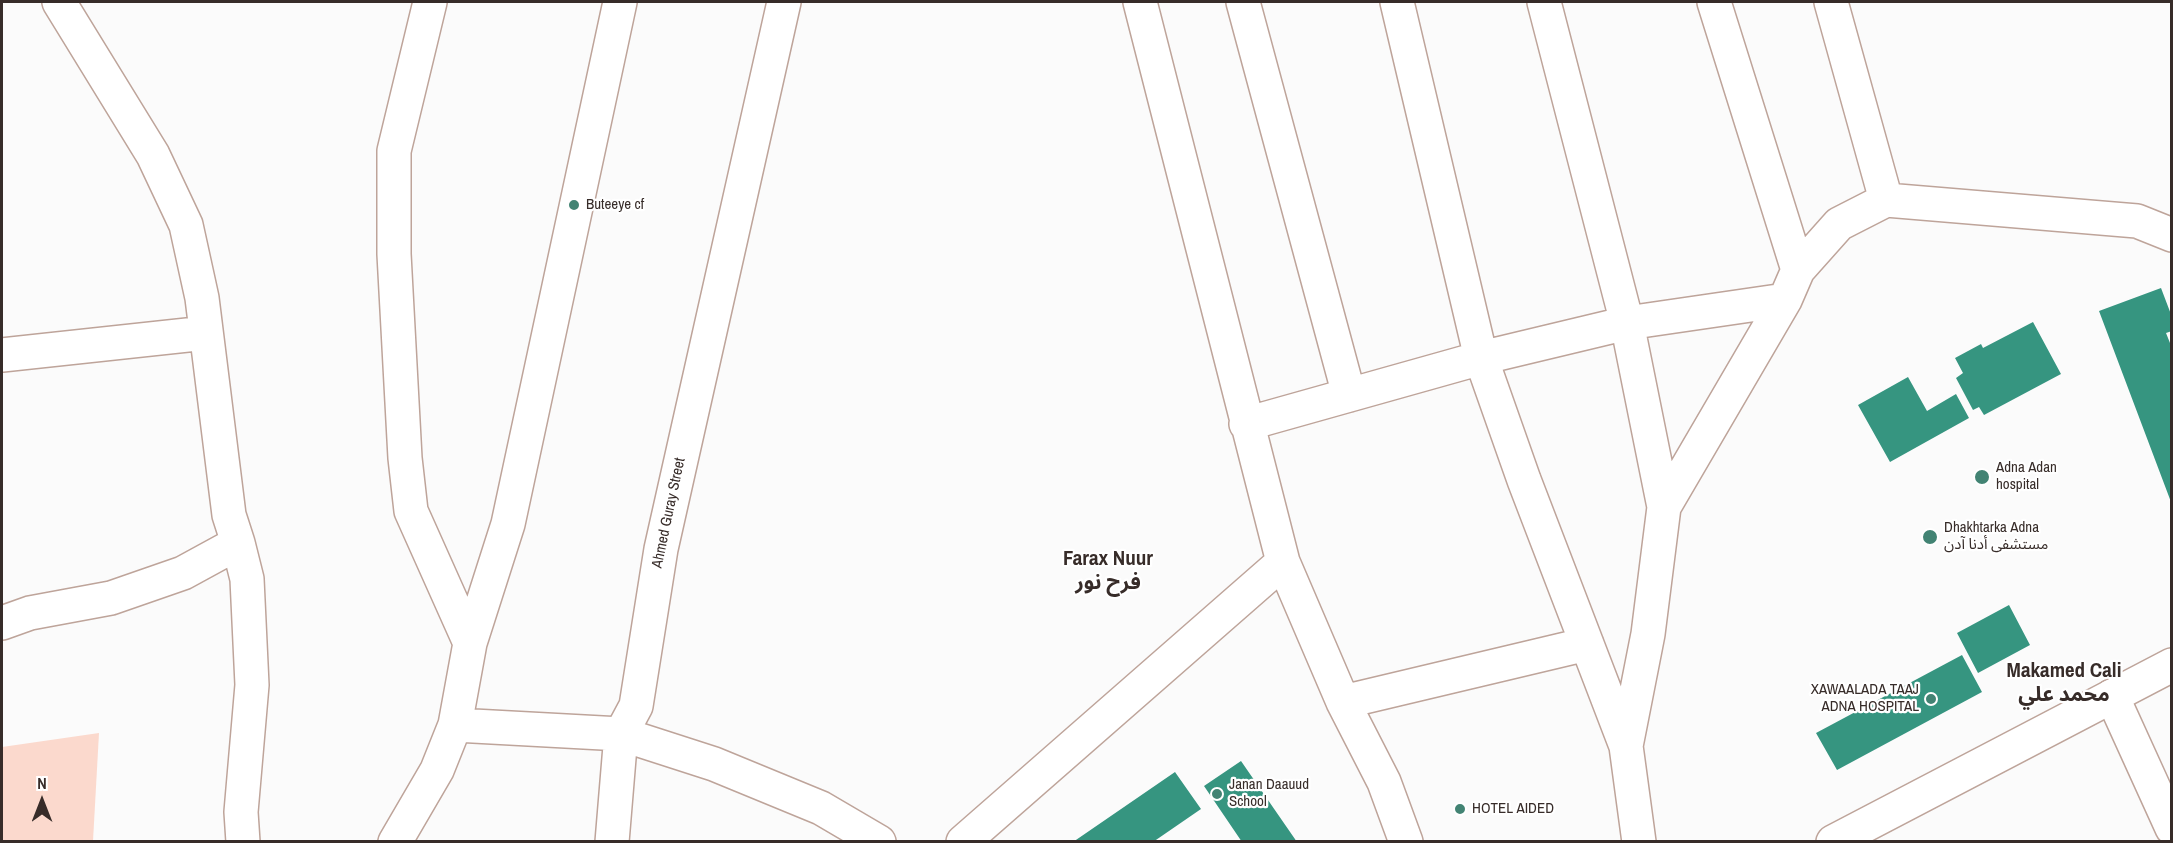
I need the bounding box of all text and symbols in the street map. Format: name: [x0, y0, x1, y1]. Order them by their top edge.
place label: Buteeye cf: [586, 196, 644, 214]
marker: Buteeye cf: [567, 198, 581, 212]
street label: Ahmed Guray Street: [649, 456, 689, 570]
place label: Adna Adan hospital: [1996, 459, 2057, 494]
marker: Adna Adan hospital: [1973, 468, 1991, 486]
place label: Dhakhtarka Adna مستشفى أدنا آدن: [1944, 519, 2048, 554]
marker: Dhakhtarka Adna مستشفى أدنا آدن: [1921, 528, 1939, 546]
district label: Farax Nuur فرح نور: [1063, 546, 1153, 596]
district label: Makamed Cali محمد علي: [2007, 658, 2121, 708]
place label: XAWAALADA TAAJ ADNA HOSPITAL: [1811, 681, 1919, 716]
marker: XAWAALADA TAAJ ADNA HOSPITAL: [1924, 692, 1938, 706]
north arrow: [12, 771, 72, 831]
text: N: [37, 772, 47, 794]
place label: Janan Daauud School: [1229, 776, 1309, 811]
marker: Janan Daauud School: [1210, 787, 1224, 801]
place label: HOTEL AIDED: [1472, 800, 1554, 818]
marker: HOTEL AIDED: [1453, 802, 1467, 816]

